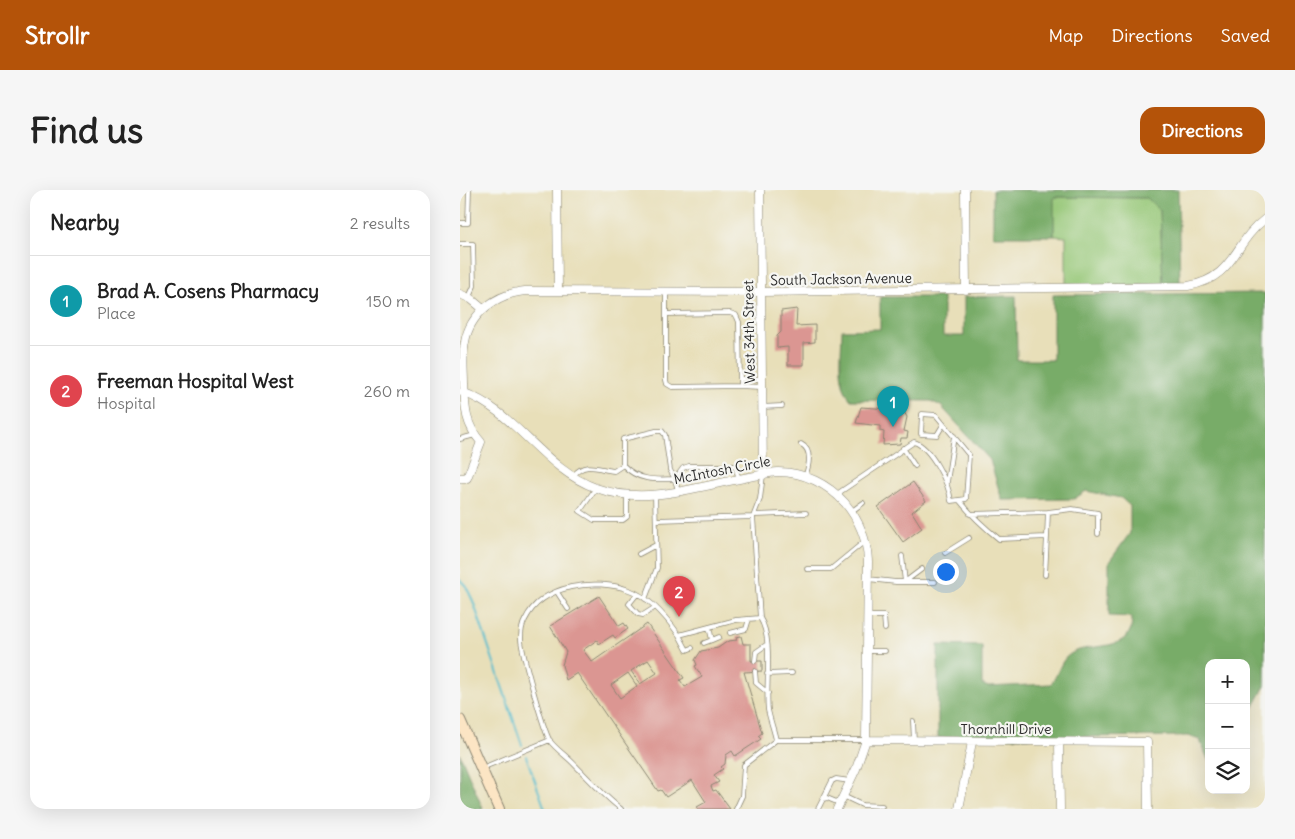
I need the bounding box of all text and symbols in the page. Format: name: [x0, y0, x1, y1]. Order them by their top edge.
text: Strollr: [25, 20, 90, 50]
text: Map: [1048, 24, 1083, 47]
text: Directions: [1111, 24, 1193, 47]
text: Saved: [1221, 24, 1270, 47]
button: Directions: [1140, 107, 1265, 154]
text: Find us: [30, 108, 143, 152]
text: Nearby: [50, 209, 120, 236]
text: 2 results: [350, 213, 410, 233]
street label: South Jackson Avenue: [770, 269, 912, 289]
text: Brad A. Cosens Pharmacy: [97, 279, 319, 303]
street label: West 34th Street: [739, 280, 759, 384]
text: 1: [63, 291, 69, 311]
text: 150 m: [366, 291, 410, 311]
text: Place: [97, 303, 136, 323]
text: Freeman Hospital West: [97, 369, 294, 393]
text: 2: [62, 381, 70, 401]
text: 260 m: [364, 381, 410, 401]
pin: 1: [877, 386, 909, 427]
text: Hospital: [97, 393, 156, 413]
street label: McIntosh Circle: [672, 452, 772, 488]
your location: [933, 559, 959, 585]
pin: 2: [663, 576, 695, 617]
map controls: [1205, 659, 1250, 794]
button: +: [1205, 659, 1250, 704]
button: −: [1205, 704, 1250, 749]
street label: Thornhill Drive: [960, 720, 1052, 738]
button: layers: [1205, 749, 1250, 794]

